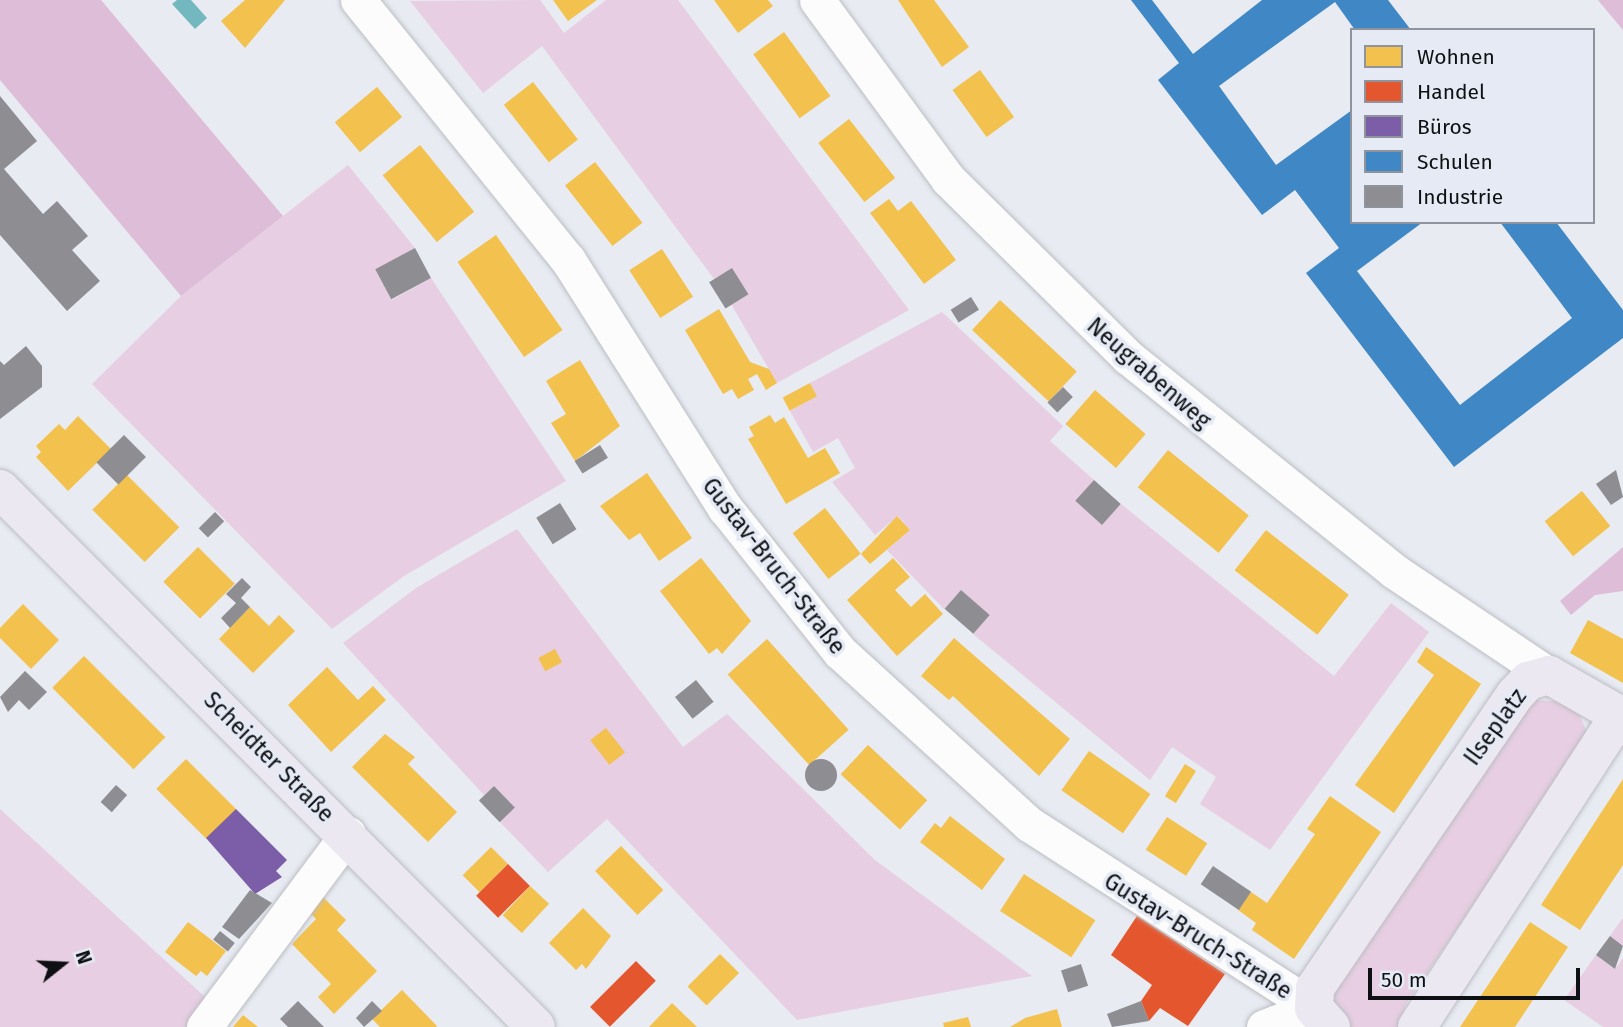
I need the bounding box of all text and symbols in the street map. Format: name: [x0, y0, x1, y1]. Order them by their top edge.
legend: [1350, 28, 1595, 224]
text: Wohnen: [1417, 44, 1495, 70]
text: Handel: [1417, 79, 1485, 105]
text: Büros: [1417, 114, 1472, 140]
text: Schulen: [1417, 149, 1493, 175]
text: Industrie: [1417, 184, 1503, 210]
street label: Neugrabenweg: [1082, 312, 1216, 434]
street label: Gustav-Bruch-Straße: [697, 472, 851, 660]
street label: Ilseplatz: [1458, 683, 1532, 771]
street label: Scheidter Straße: [198, 686, 340, 828]
street label: Gustav-Bruch-Straße: [1099, 867, 1297, 1005]
north arrow: [28, 929, 98, 999]
text: N: [71, 948, 96, 967]
scale bar: [1371, 954, 1583, 998]
text: 50 m: [1381, 967, 1427, 993]

